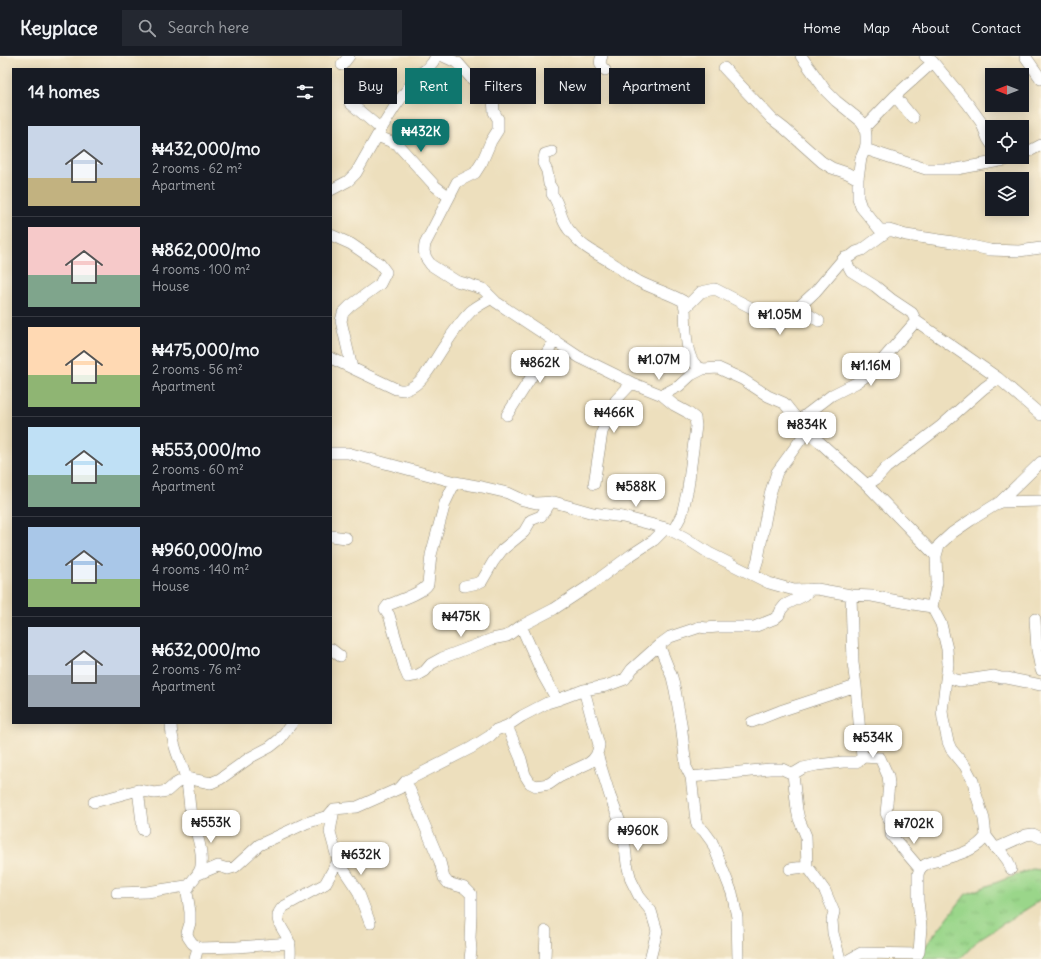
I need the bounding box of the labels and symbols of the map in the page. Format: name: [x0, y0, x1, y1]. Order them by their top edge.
north arrow: [985, 68, 1029, 112]
pin: ₦432K: [393, 119, 449, 153]
pin: ₦1.05M: [747, 302, 813, 336]
pin: ₦1.07M: [626, 347, 692, 381]
pin: ₦862K: [512, 350, 568, 384]
pin: ₦1.16M: [838, 353, 904, 387]
pin: ₦466K: [586, 400, 642, 434]
pin: ₦834K: [779, 412, 835, 446]
pin: ₦588K: [608, 474, 664, 508]
pin: ₦475K: [433, 604, 489, 638]
pin: ₦534K: [845, 725, 901, 759]
pin: ₦553K: [183, 810, 239, 844]
pin: ₦702K: [886, 811, 942, 845]
pin: ₦960K: [610, 818, 666, 852]
pin: ₦632K: [333, 842, 389, 876]

